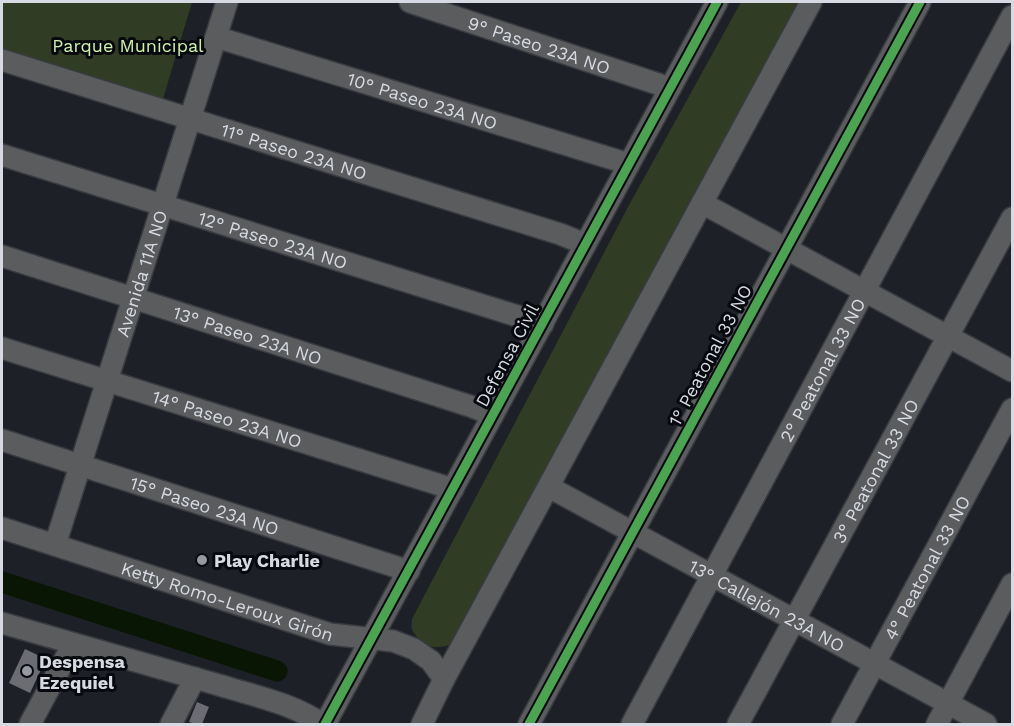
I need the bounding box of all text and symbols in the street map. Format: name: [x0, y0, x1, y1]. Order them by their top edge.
street label: 9° Paseo 23A NO: [465, 11, 613, 78]
park label: Parque Municipal: [52, 35, 204, 56]
street label: 10° Paseo 23A NO: [345, 68, 500, 133]
street label: 11° Paseo 23A NO: [219, 119, 370, 184]
street label: Avenida 11A NO: [111, 207, 171, 339]
street label: 12° Paseo 23A NO: [196, 207, 350, 273]
street label: 1° Peatonal 33 NO: [664, 281, 756, 429]
street label: 2° Peatonal 33 NO: [775, 294, 869, 445]
street label: Defensa Civil: [471, 299, 543, 410]
street label: 13° Paseo 23A NO: [171, 301, 325, 368]
street label: 14° Paseo 23A NO: [150, 385, 305, 452]
street label: 3° Peatonal 33 NO: [828, 395, 923, 546]
street label: 15° Paseo 23A NO: [128, 472, 282, 539]
street label: 4° Peatonal 33 NO: [879, 492, 974, 643]
place label: Play Charlie: [214, 550, 320, 571]
marker: Play Charlie: [195, 553, 209, 567]
street label: 13° Callejón 23A NO: [686, 555, 848, 656]
street label: Ketty Romo-Leroux Girón: [119, 557, 336, 645]
place label: Despensa Ezequiel: [39, 651, 125, 693]
marker: Despensa Ezequiel: [20, 664, 34, 678]

